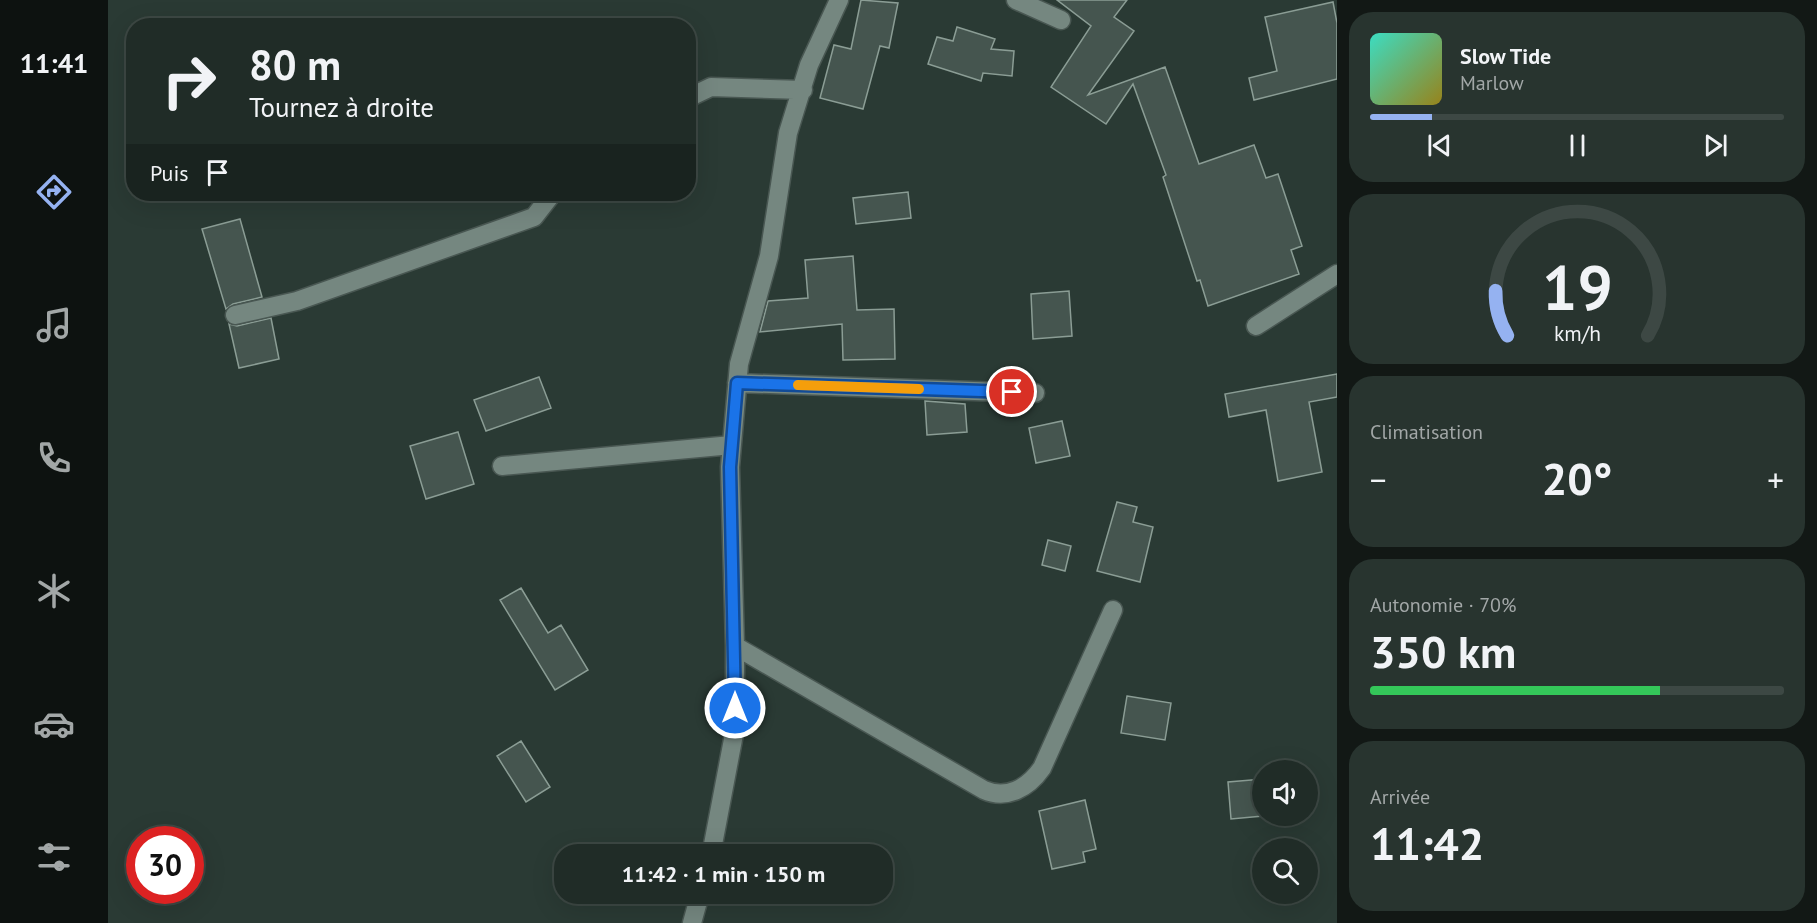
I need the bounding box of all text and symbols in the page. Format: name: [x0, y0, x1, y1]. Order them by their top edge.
text: 80 m: [249, 37, 341, 92]
icon: right: [150, 42, 228, 120]
text: Slow Tide: [1460, 42, 1551, 70]
text: 11:41: [20, 46, 88, 80]
text: Marlow: [1460, 70, 1524, 96]
text: Tournez à droite: [249, 90, 434, 124]
icon: previous: [1423, 129, 1456, 162]
icon: pause: [1561, 129, 1594, 162]
icon: next: [1699, 129, 1732, 162]
icon: arrive: [201, 156, 234, 189]
text: Puis: [150, 159, 189, 187]
icon: directions: [33, 171, 75, 213]
text: 19: [1542, 246, 1612, 327]
icon: music: [33, 304, 75, 346]
text: km/h: [1553, 320, 1600, 348]
pin: [986, 366, 1037, 417]
icon: arrive: [995, 375, 1028, 408]
text: Climatisation: [1370, 419, 1483, 445]
icon: phone: [33, 437, 75, 479]
text: 20°: [1542, 449, 1612, 507]
text: −: [1370, 458, 1387, 501]
text: +: [1767, 458, 1784, 501]
icon: climate: [33, 570, 75, 612]
text: Autonomie · 70%: [1370, 592, 1516, 618]
text: 350 km: [1370, 622, 1516, 680]
position arrow: [703, 676, 767, 740]
icon: car: [33, 703, 75, 745]
map controls: [1252, 760, 1318, 904]
button: sound: [1252, 760, 1318, 826]
text: Arrivée: [1370, 784, 1430, 810]
text: 11:42: [1370, 814, 1484, 872]
speed limit sign: 30: [126, 826, 204, 904]
icon: filters: [33, 836, 75, 878]
button: search: [1252, 838, 1318, 904]
text: 11:42 · 1 min · 150 m: [622, 860, 825, 888]

